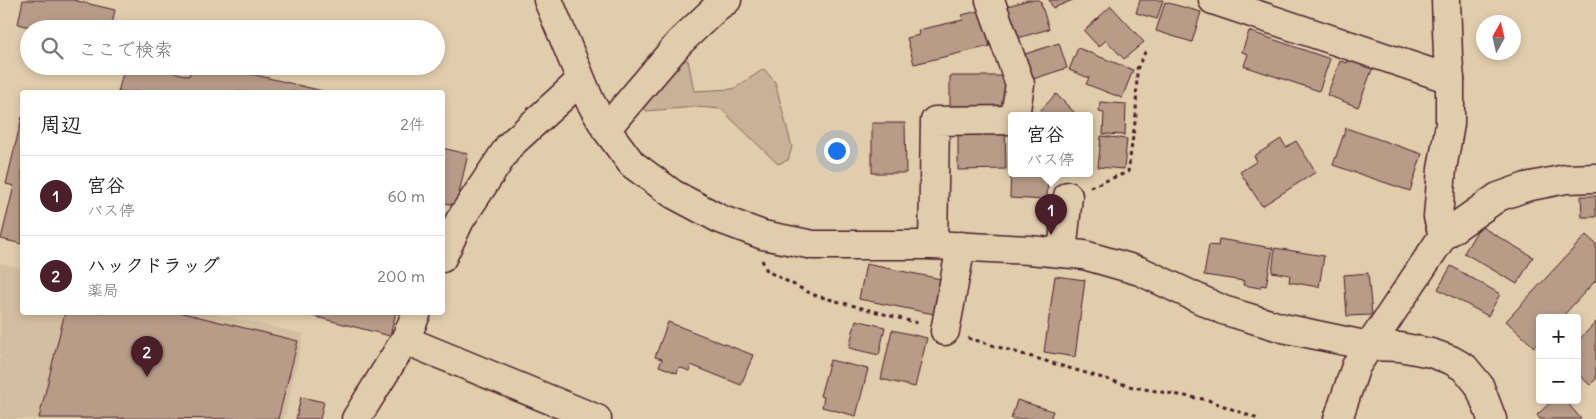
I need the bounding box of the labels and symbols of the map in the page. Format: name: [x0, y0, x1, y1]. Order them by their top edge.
north arrow: [1476, 15, 1521, 60]
your location: [824, 138, 850, 164]
pin: 1: [1035, 194, 1067, 235]
pin: 2: [131, 336, 163, 377]

